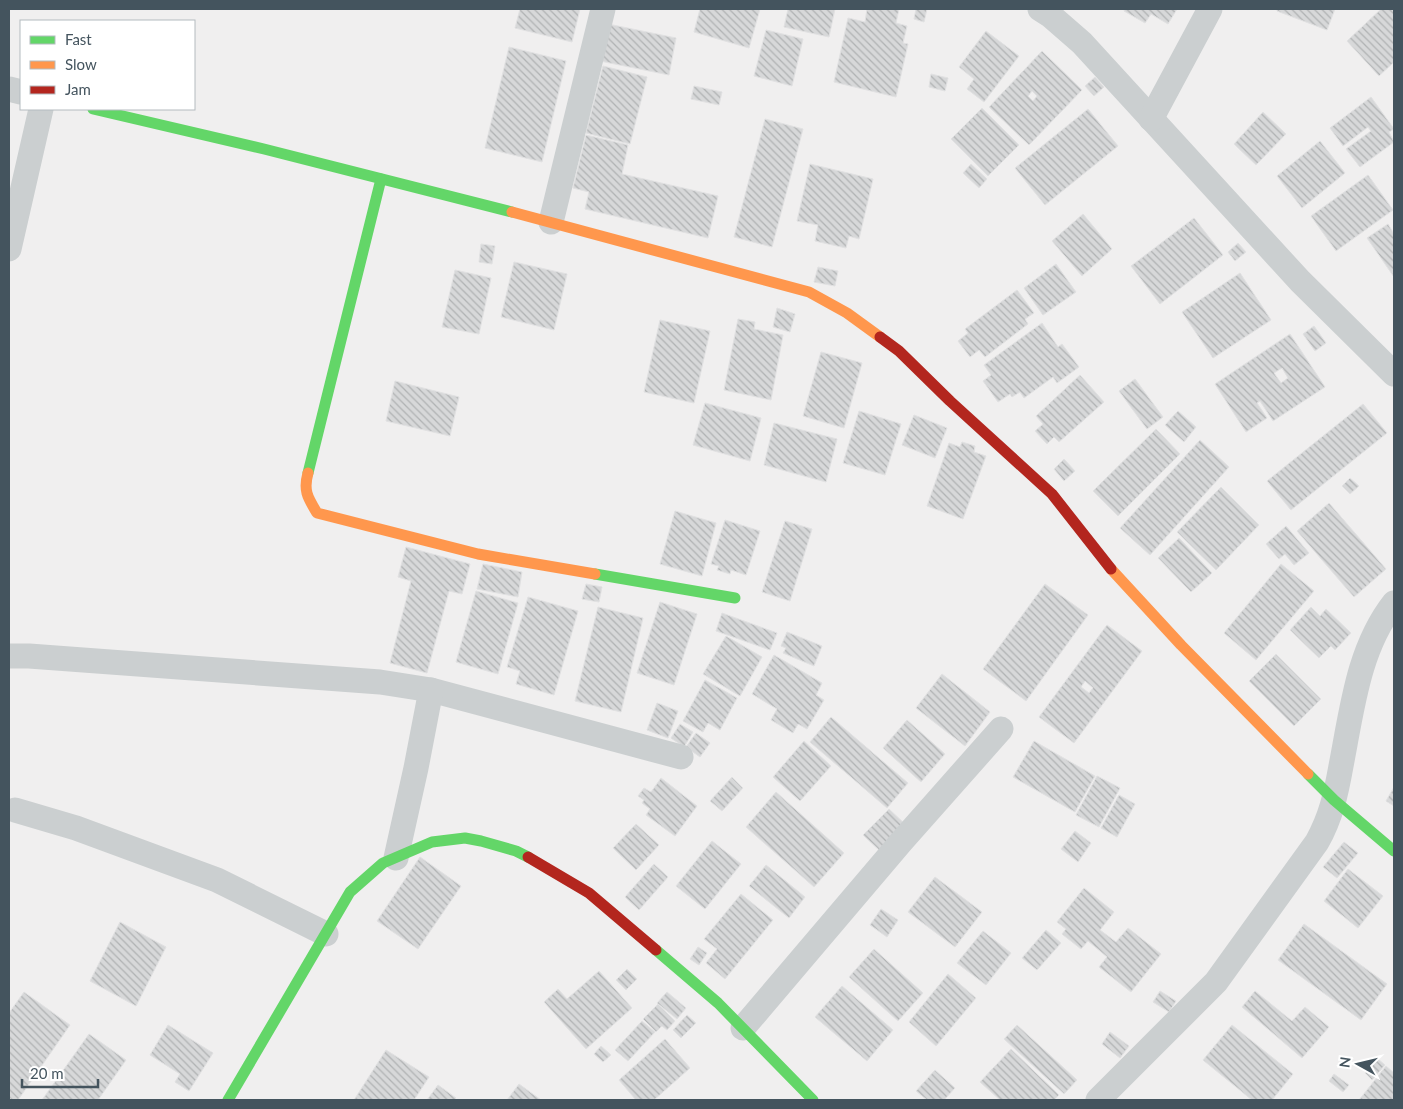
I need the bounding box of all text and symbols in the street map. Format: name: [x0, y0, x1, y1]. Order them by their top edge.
legend: [20, 20, 195, 110]
text: Fast: [65, 30, 92, 48]
text: Slow: [65, 55, 97, 73]
text: Jam: [65, 80, 91, 98]
north arrow: [1333, 1039, 1383, 1089]
scale bar: [22, 1056, 99, 1088]
text: N: [1335, 1056, 1354, 1069]
text: 20 m: [30, 1064, 64, 1082]

